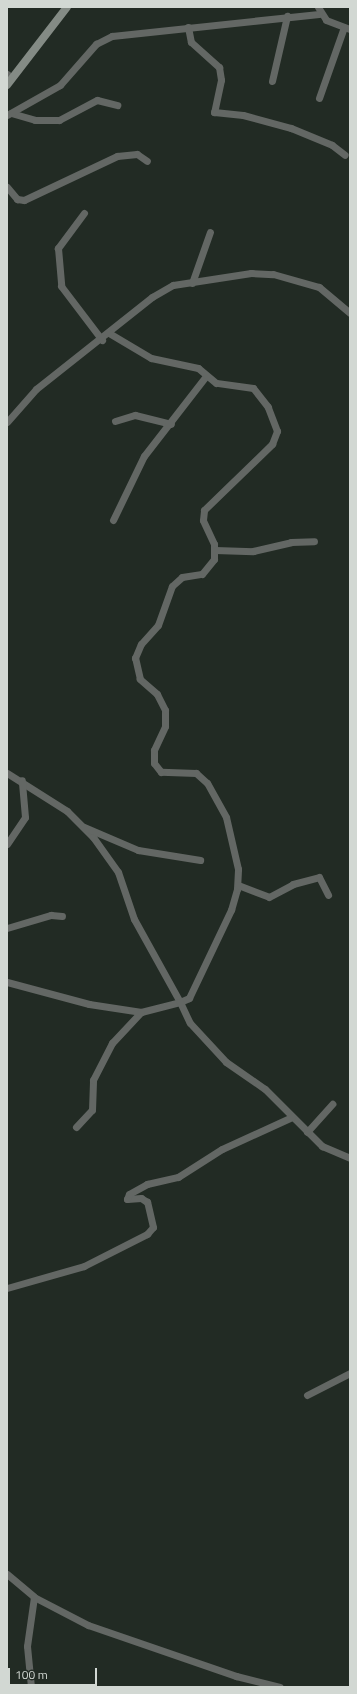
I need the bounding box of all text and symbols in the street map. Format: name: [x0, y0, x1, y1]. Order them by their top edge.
scale bar: [10, 1660, 99, 1686]
text: 100 m: [15, 1665, 48, 1684]

